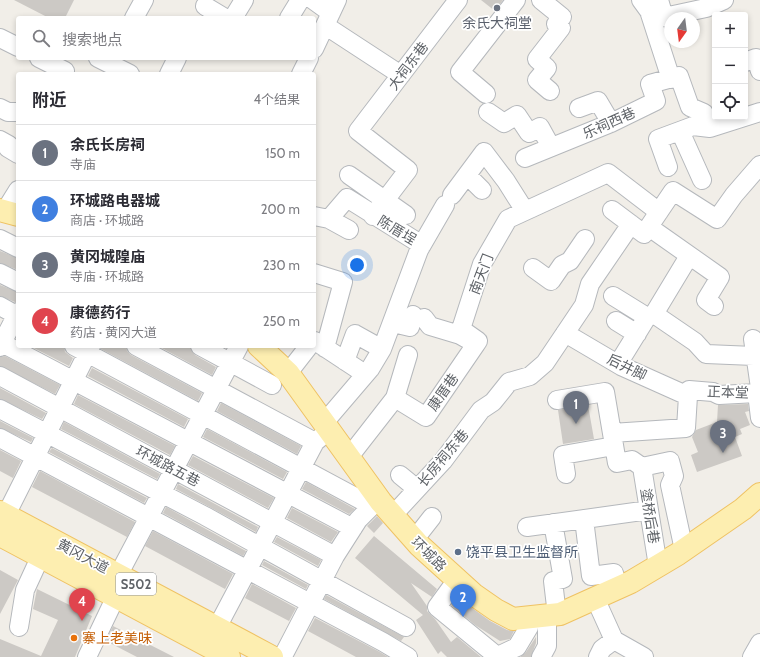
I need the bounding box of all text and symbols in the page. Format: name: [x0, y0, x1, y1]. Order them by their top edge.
marker: 余氏大祠堂: [492, 3, 502, 13]
north arrow: [664, 12, 700, 48]
map controls: [712, 12, 748, 120]
button: +: [712, 12, 748, 48]
place label: 余氏大祠堂: [462, 14, 532, 32]
search box: [16, 16, 316, 60]
icon: search: [30, 27, 52, 49]
text: 搜索地点: [62, 31, 122, 49]
street label: 大祠东巷: [384, 38, 432, 94]
button: −: [712, 48, 748, 84]
button: locate: [712, 84, 748, 120]
text: 附近: [32, 90, 66, 110]
text: 4个结果: [253, 91, 300, 107]
street label: 乐祠西巷: [580, 103, 638, 143]
text: 余氏长房祠: [70, 136, 145, 154]
text: 1: [43, 145, 47, 161]
text: 150 m: [265, 145, 300, 161]
text: 寺庙: [70, 156, 96, 172]
text: 环城路电器城: [70, 192, 160, 210]
text: 2: [42, 201, 48, 217]
text: 200 m: [261, 201, 300, 217]
street label: 陈厝埕: [374, 211, 420, 249]
text: 商店 · 环城路: [70, 212, 144, 228]
text: 黄冈城隍庙: [70, 248, 145, 266]
street label: 南天门: [465, 251, 497, 297]
your location: [347, 255, 367, 275]
text: 3: [41, 257, 49, 273]
text: 230 m: [263, 257, 300, 273]
text: 寺庙 · 环城路: [70, 268, 144, 284]
text: 康德药行: [70, 304, 130, 322]
text: 4: [41, 313, 49, 329]
text: 250 m: [263, 313, 300, 329]
text: 药店 · 黄冈大道: [70, 324, 157, 340]
street label: 后井脚: [604, 350, 650, 384]
street label: 康厝巷: [424, 370, 462, 414]
street label: 正本堂: [707, 382, 749, 402]
pin: 1: [563, 391, 589, 424]
pin: 3: [710, 420, 736, 453]
street label: 长房祠东巷: [414, 425, 472, 491]
street label: 环城路五巷: [133, 442, 203, 490]
street label: 塗桥后巷: [637, 487, 663, 545]
street label: 环城路: [408, 533, 450, 575]
street label: 黄冈大道: [54, 535, 112, 577]
place label: 饶平县卫生监督所: [466, 543, 578, 561]
marker: 饶平县卫生监督所: [453, 547, 463, 557]
road number: S502: [116, 573, 156, 595]
pin: 2: [450, 584, 476, 617]
pin: 4: [69, 588, 95, 621]
place label: 寨上老美味: [82, 629, 152, 647]
marker: 寨上老美味: [69, 633, 79, 643]

